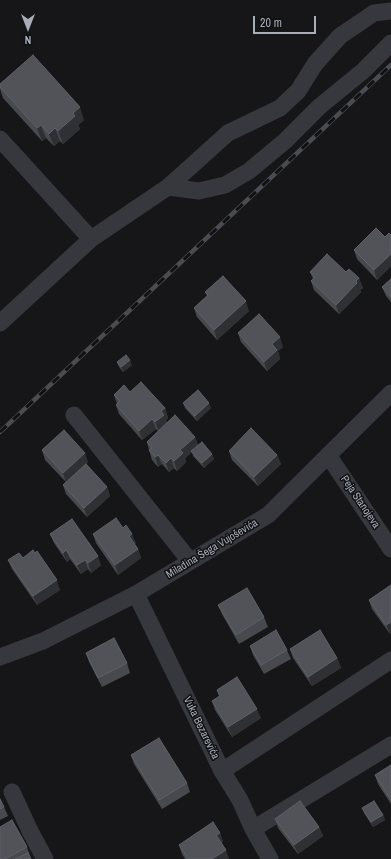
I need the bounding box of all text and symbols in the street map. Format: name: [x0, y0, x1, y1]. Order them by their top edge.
north arrow: [8, 8, 48, 48]
scale bar: [255, 8, 318, 34]
text: 20 m: [260, 15, 282, 31]
text: N: [25, 33, 31, 47]
street label: Peja Stanojeva: [338, 473, 382, 531]
street label: Miladina Šega Vujoševića: [164, 516, 260, 582]
street label: Vuka Bezarevića: [180, 695, 222, 761]

